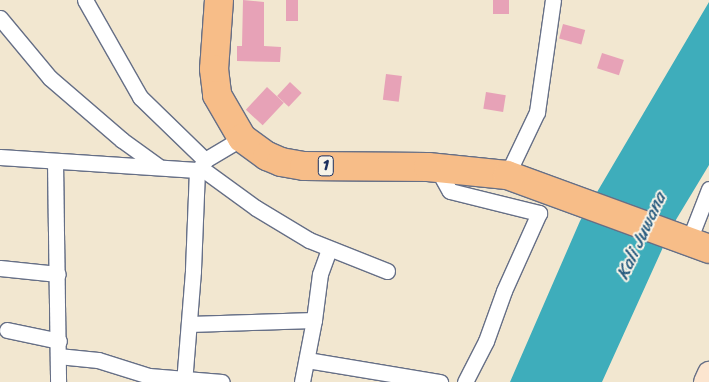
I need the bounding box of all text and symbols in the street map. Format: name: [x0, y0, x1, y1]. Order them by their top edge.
road number: 1: [317, 154, 335, 178]
water label: Kali Juwana: [612, 189, 670, 283]

